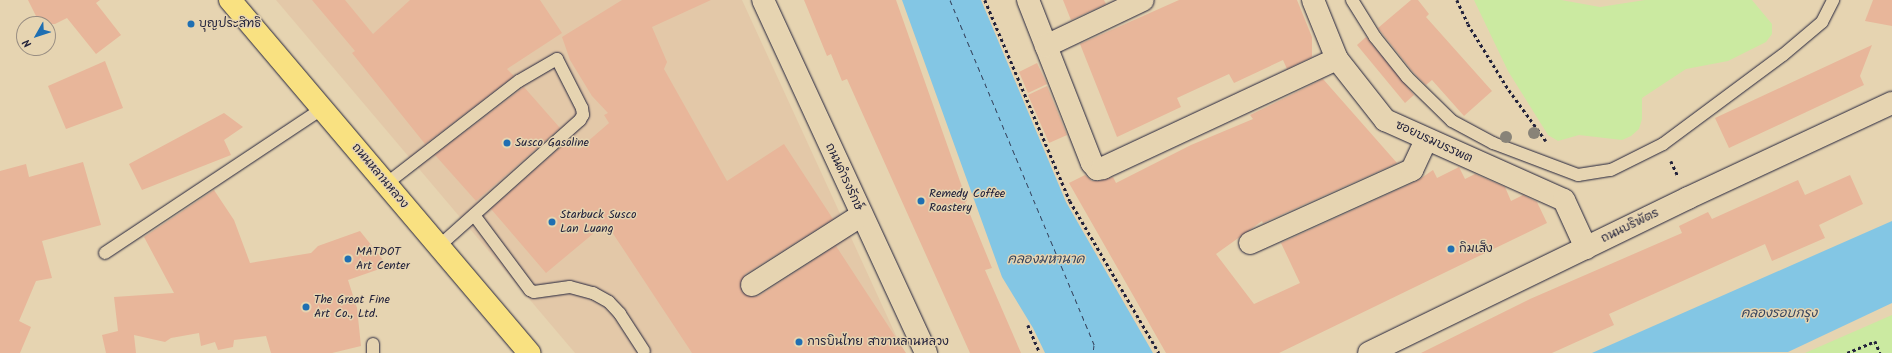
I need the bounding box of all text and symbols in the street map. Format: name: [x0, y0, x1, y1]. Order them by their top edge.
north arrow: [16, 16, 56, 56]
place label: บุญประสิทธิ: [199, 17, 261, 31]
marker: บุญประสิทธิ: [186, 19, 196, 29]
text: N: [18, 35, 37, 51]
street label: ซอยบรมบรรพต: [1393, 118, 1475, 166]
place label: Susco Gasoline: [515, 136, 589, 150]
marker: Susco Gasoline: [502, 138, 512, 148]
street label: ถนนหลานหลวง: [349, 141, 411, 211]
street label: ถนนดำรงรักษ์: [822, 141, 866, 213]
place label: Remedy Coffee Roastery: [929, 187, 1005, 215]
marker: Remedy Coffee Roastery: [916, 196, 926, 206]
street label: ถนนบริพัตร: [1599, 206, 1661, 246]
place label: Starbuck Susco Lan Luang: [560, 208, 636, 236]
marker: Starbuck Susco Lan Luang: [547, 217, 557, 227]
place label: กิมเส็ง: [1459, 242, 1493, 256]
marker: กิมเส็ง: [1446, 244, 1456, 254]
place label: MATDOT Art Center: [356, 245, 410, 273]
water label: คลองมหานาค: [1008, 252, 1084, 268]
marker: MATDOT Art Center: [343, 254, 353, 264]
place label: The Great Fine Art Co., Ltd.: [314, 293, 390, 321]
marker: The Great Fine Art Co., Ltd.: [301, 302, 311, 312]
water label: คลองรอบกรุง: [1741, 306, 1817, 322]
place label: การบินไทย สาขาหลานหลวง: [807, 335, 949, 349]
marker: การบินไทย สาขาหลานหลวง: [794, 337, 804, 347]

